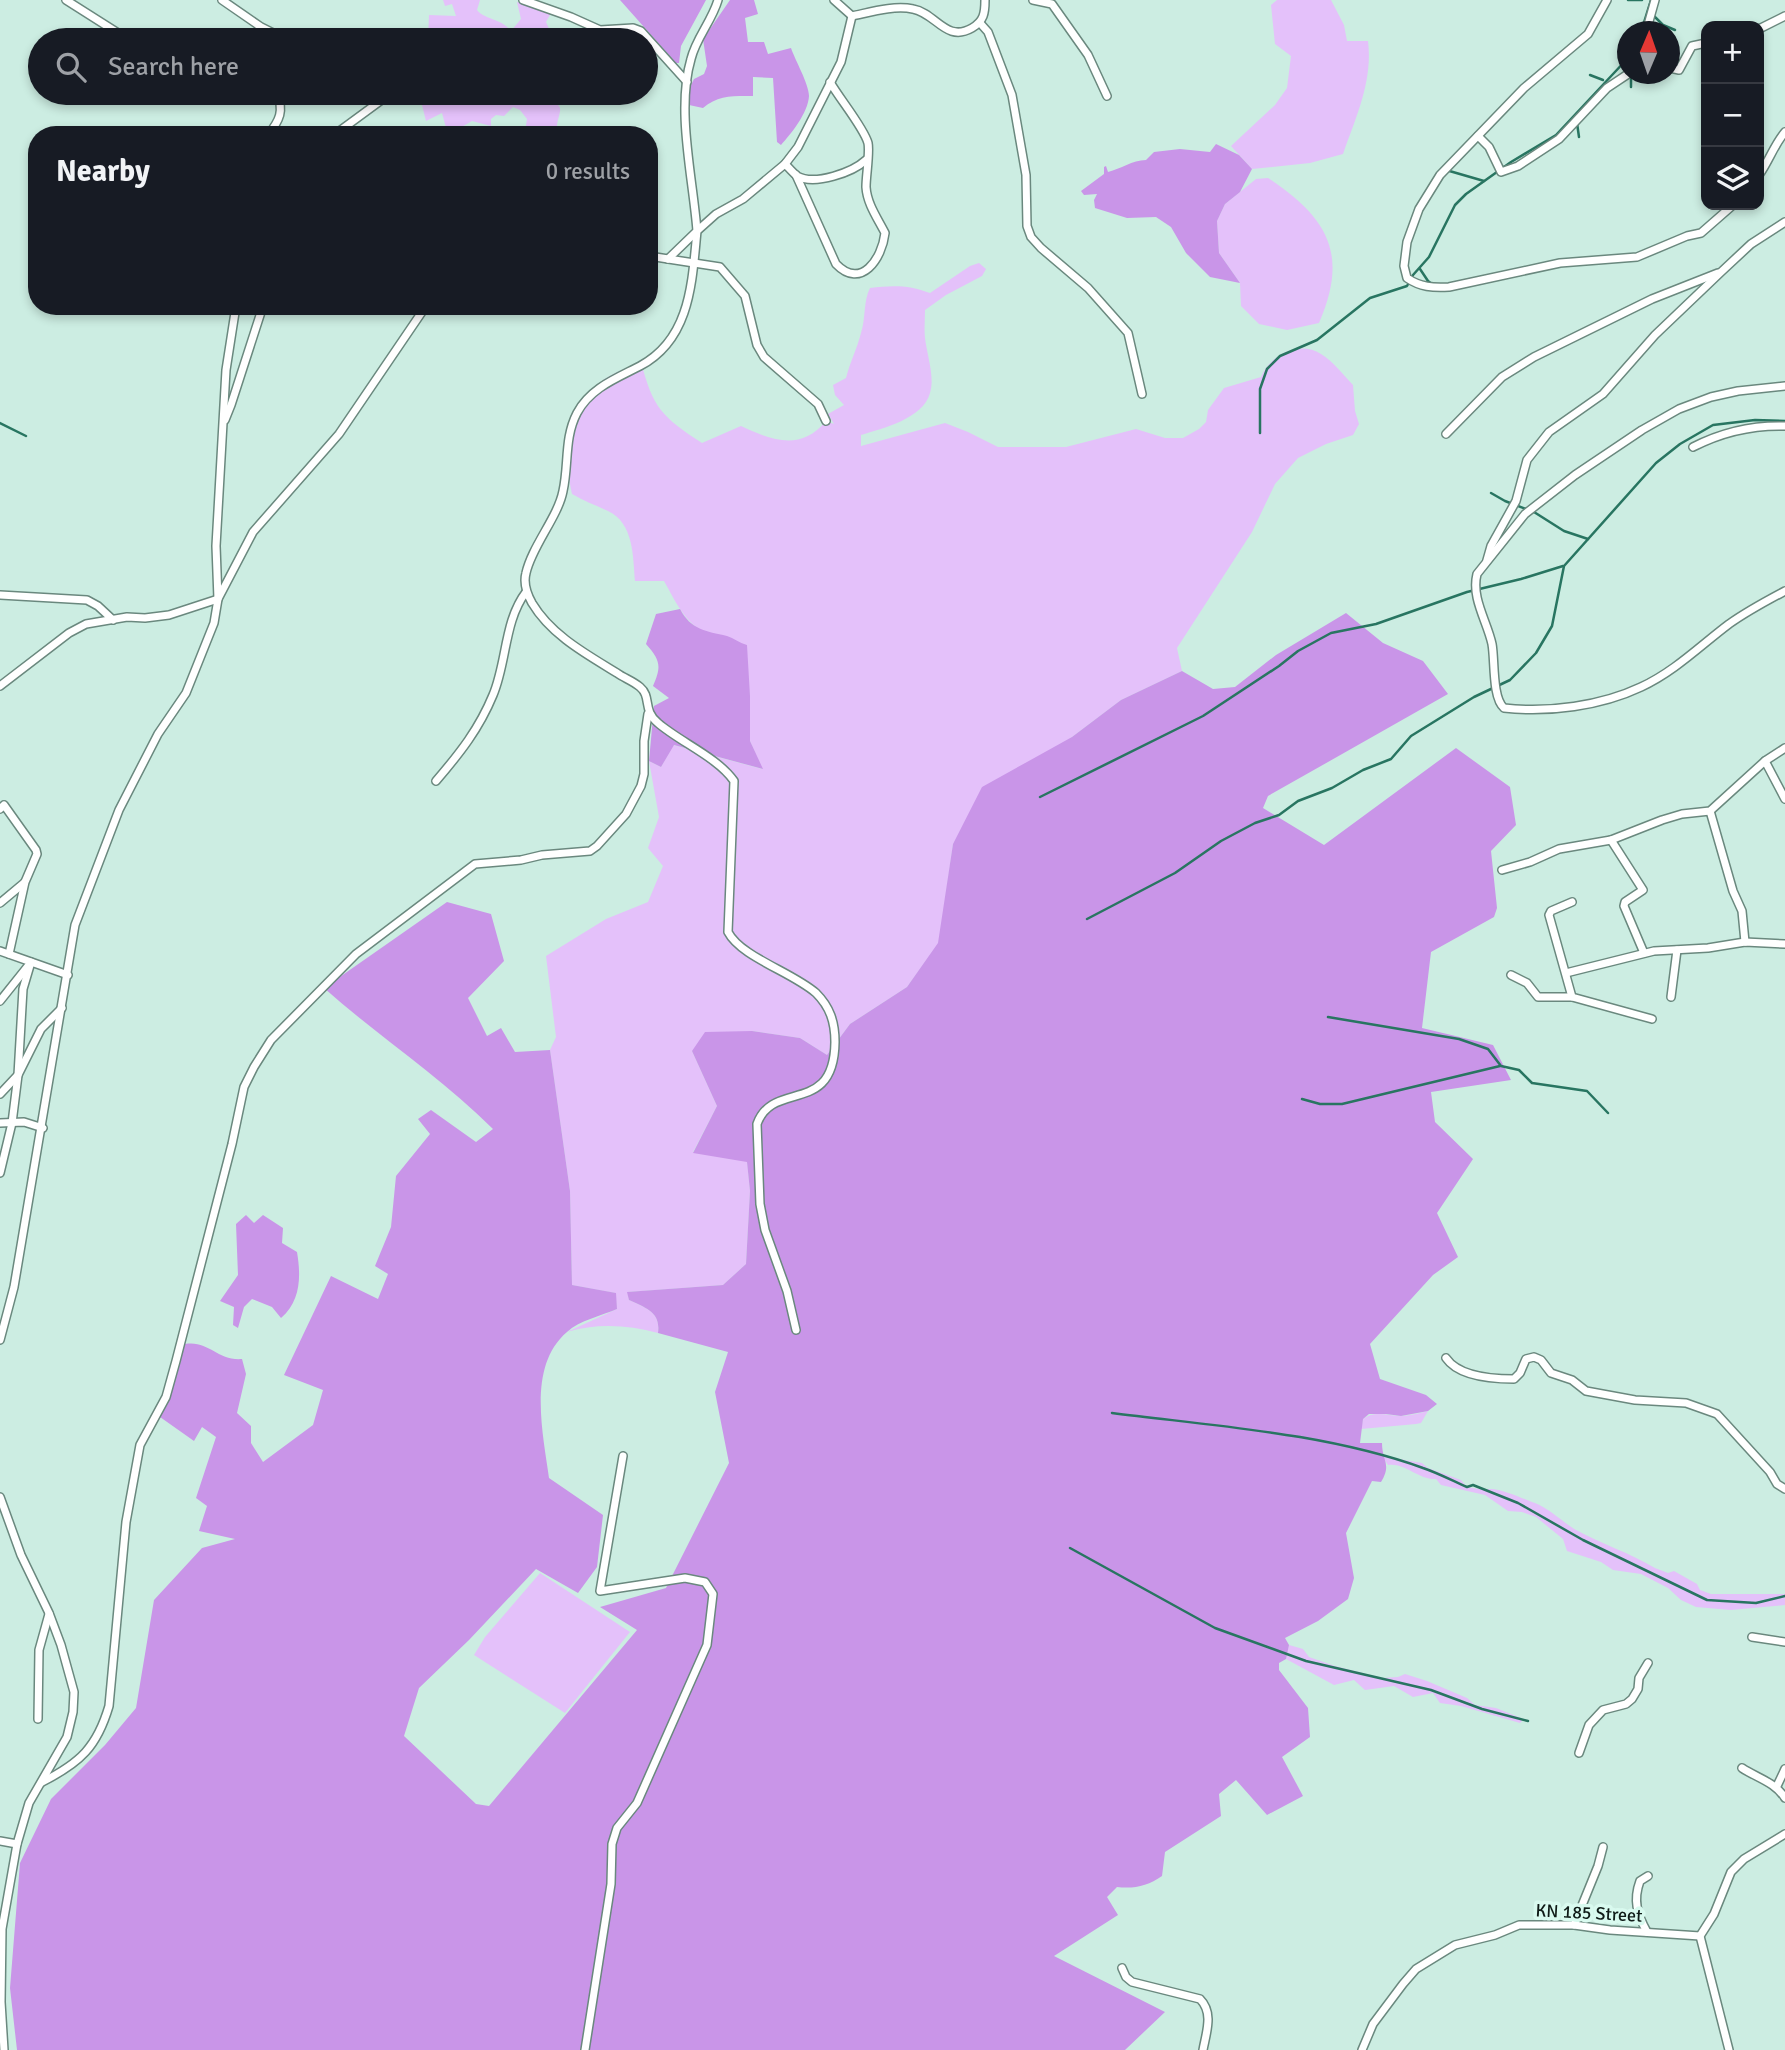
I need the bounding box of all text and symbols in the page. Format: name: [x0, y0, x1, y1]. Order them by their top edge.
north arrow: [1617, 21, 1680, 84]
map controls: [1701, 21, 1764, 210]
button: +: [1701, 21, 1764, 84]
search box: [28, 28, 658, 105]
icon: search: [52, 48, 90, 86]
text: Search here: [108, 51, 239, 83]
button: −: [1701, 84, 1764, 147]
button: layers: [1701, 147, 1764, 210]
text: Nearby: [56, 153, 150, 190]
text: 0 results: [546, 157, 630, 186]
street label: KN 185 Street: [1535, 1899, 1643, 1927]

